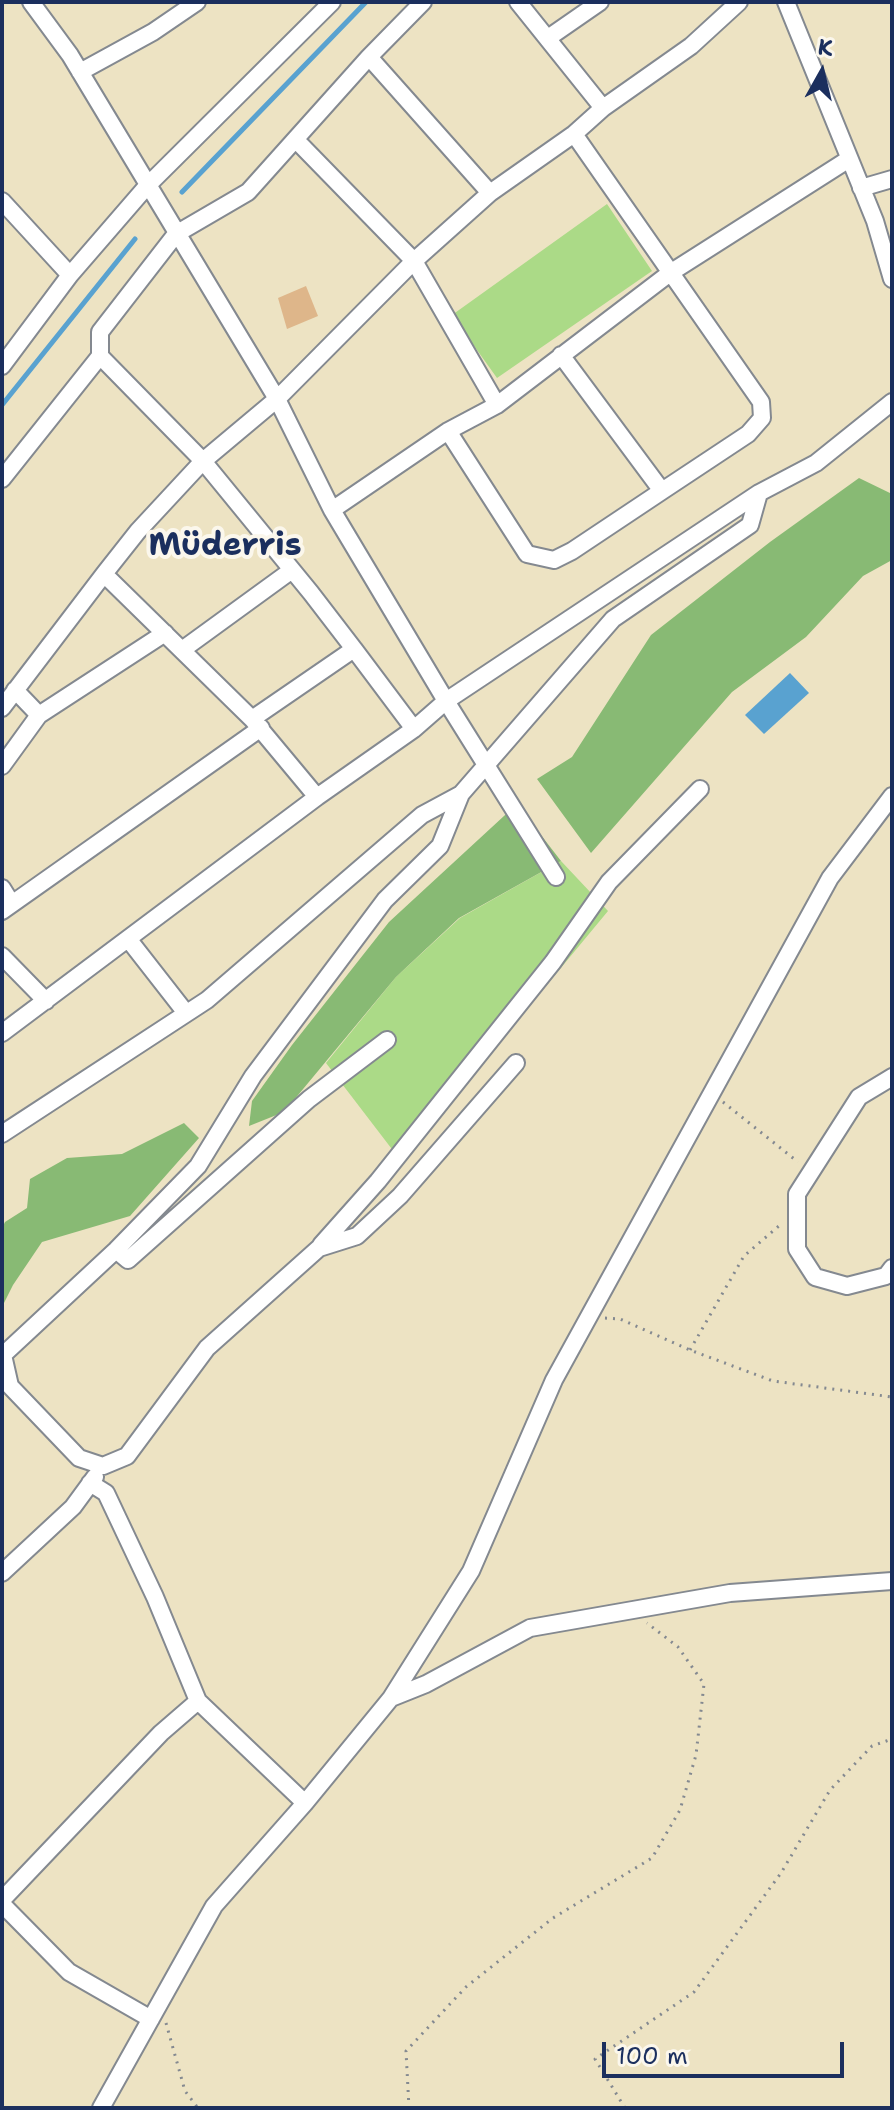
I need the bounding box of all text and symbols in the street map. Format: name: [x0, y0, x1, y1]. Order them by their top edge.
north arrow: [782, 32, 862, 112]
text: K: [816, 32, 835, 63]
district label: Müderris: [148, 528, 302, 566]
scale bar: [606, 2026, 848, 2076]
text: 100 m: [616, 2040, 688, 2072]

